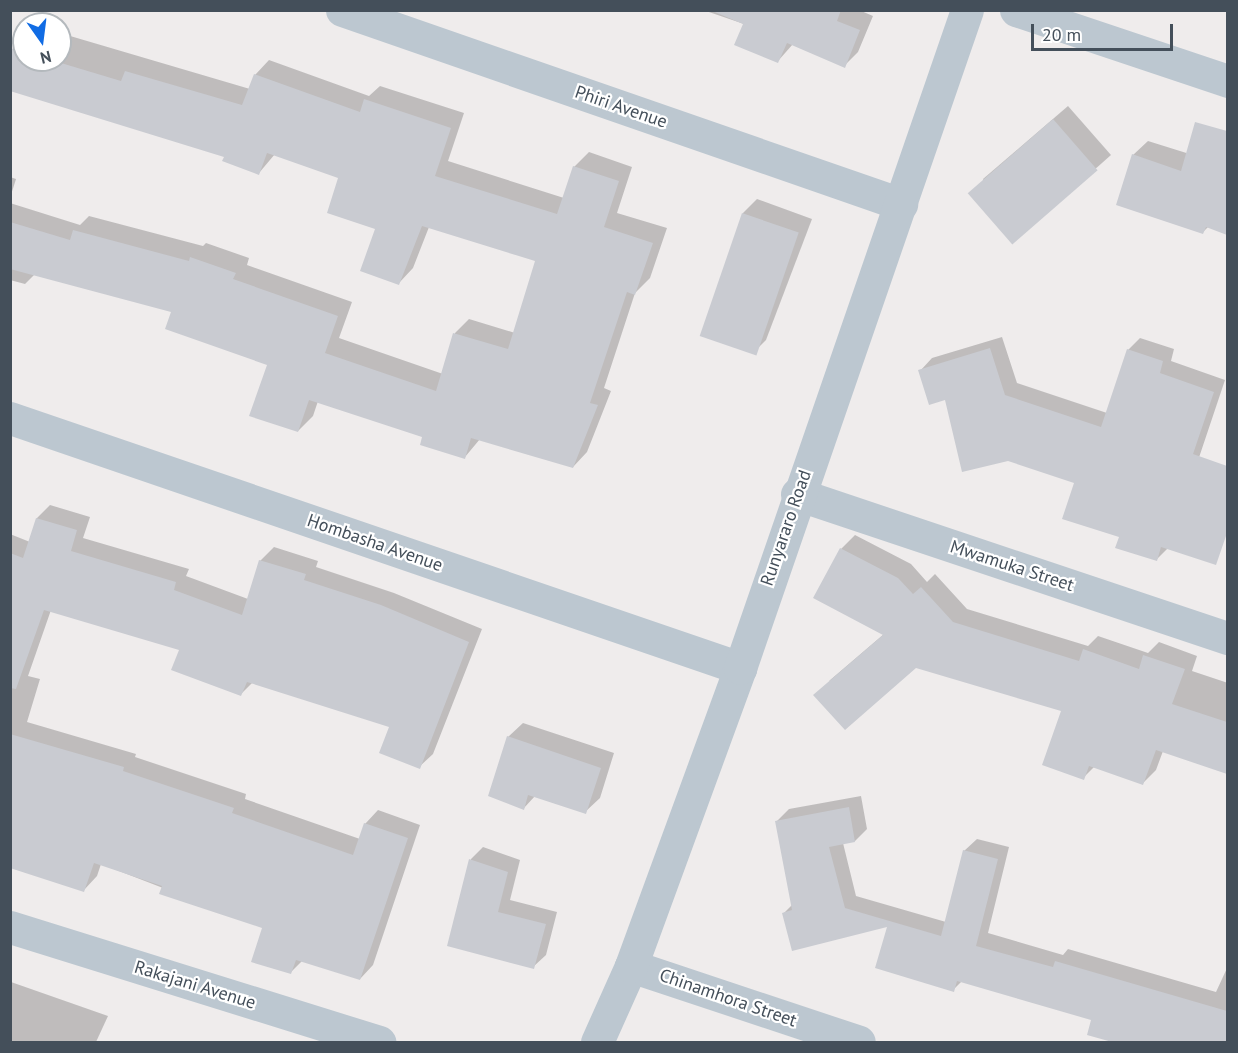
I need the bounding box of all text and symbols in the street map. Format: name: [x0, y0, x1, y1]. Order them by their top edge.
north arrow: [12, 12, 72, 72]
scale bar: [1034, 12, 1176, 50]
text: 20 m: [1042, 23, 1081, 46]
text: N: [38, 47, 53, 68]
street label: Phiri Avenue: [572, 81, 670, 133]
street label: Runyararo Road: [756, 467, 816, 589]
street label: Hombasha Avenue: [304, 510, 446, 576]
street label: Mwamuka Street: [947, 536, 1077, 596]
street label: Rakajani Avenue: [131, 956, 259, 1014]
street label: Chinamhora Street: [657, 964, 799, 1032]

